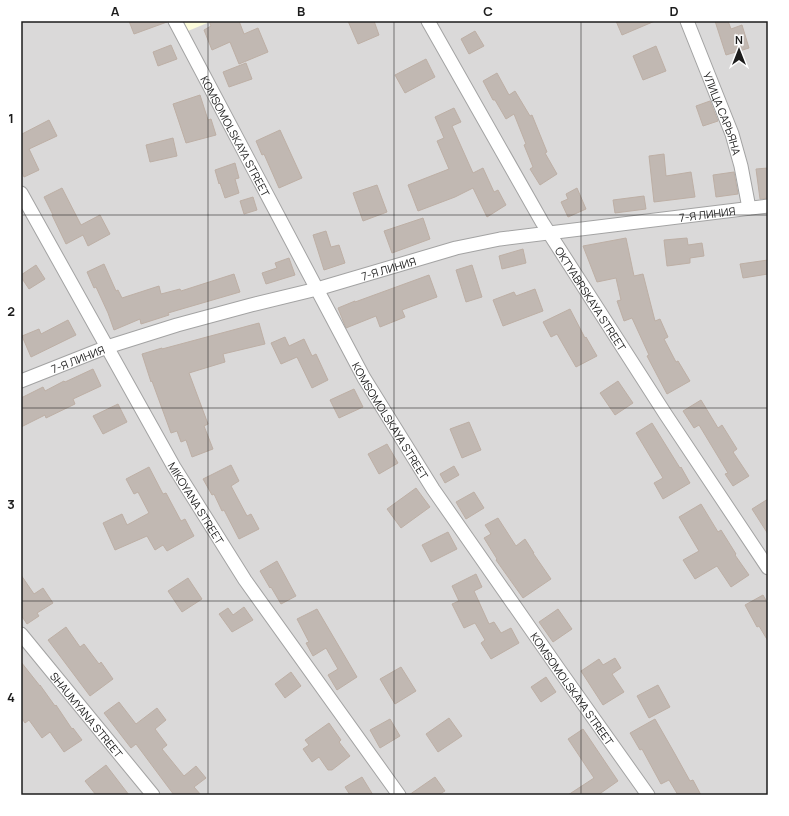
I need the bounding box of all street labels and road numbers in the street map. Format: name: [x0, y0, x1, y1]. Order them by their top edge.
street label: УЛИЦА САРЬЯНА: [700, 69, 745, 157]
street label: KOMSOMOLSKAYA STREET: [198, 73, 274, 199]
street label: 7-Я ЛИНИЯ: [678, 203, 736, 224]
street label: OKTYABRSKAYA STREET: [552, 244, 630, 354]
street label: 7-Я ЛИНИЯ: [359, 253, 418, 283]
street label: 7-Я ЛИНИЯ: [49, 341, 107, 376]
street label: KOMSOMOLSKAYA STREET: [349, 359, 433, 482]
street label: MIKOYANA STREET: [165, 459, 228, 547]
street label: KOMSOMOLSKAYA STREET: [528, 629, 618, 748]
street label: SHAUMYANA STREET: [47, 668, 127, 761]

